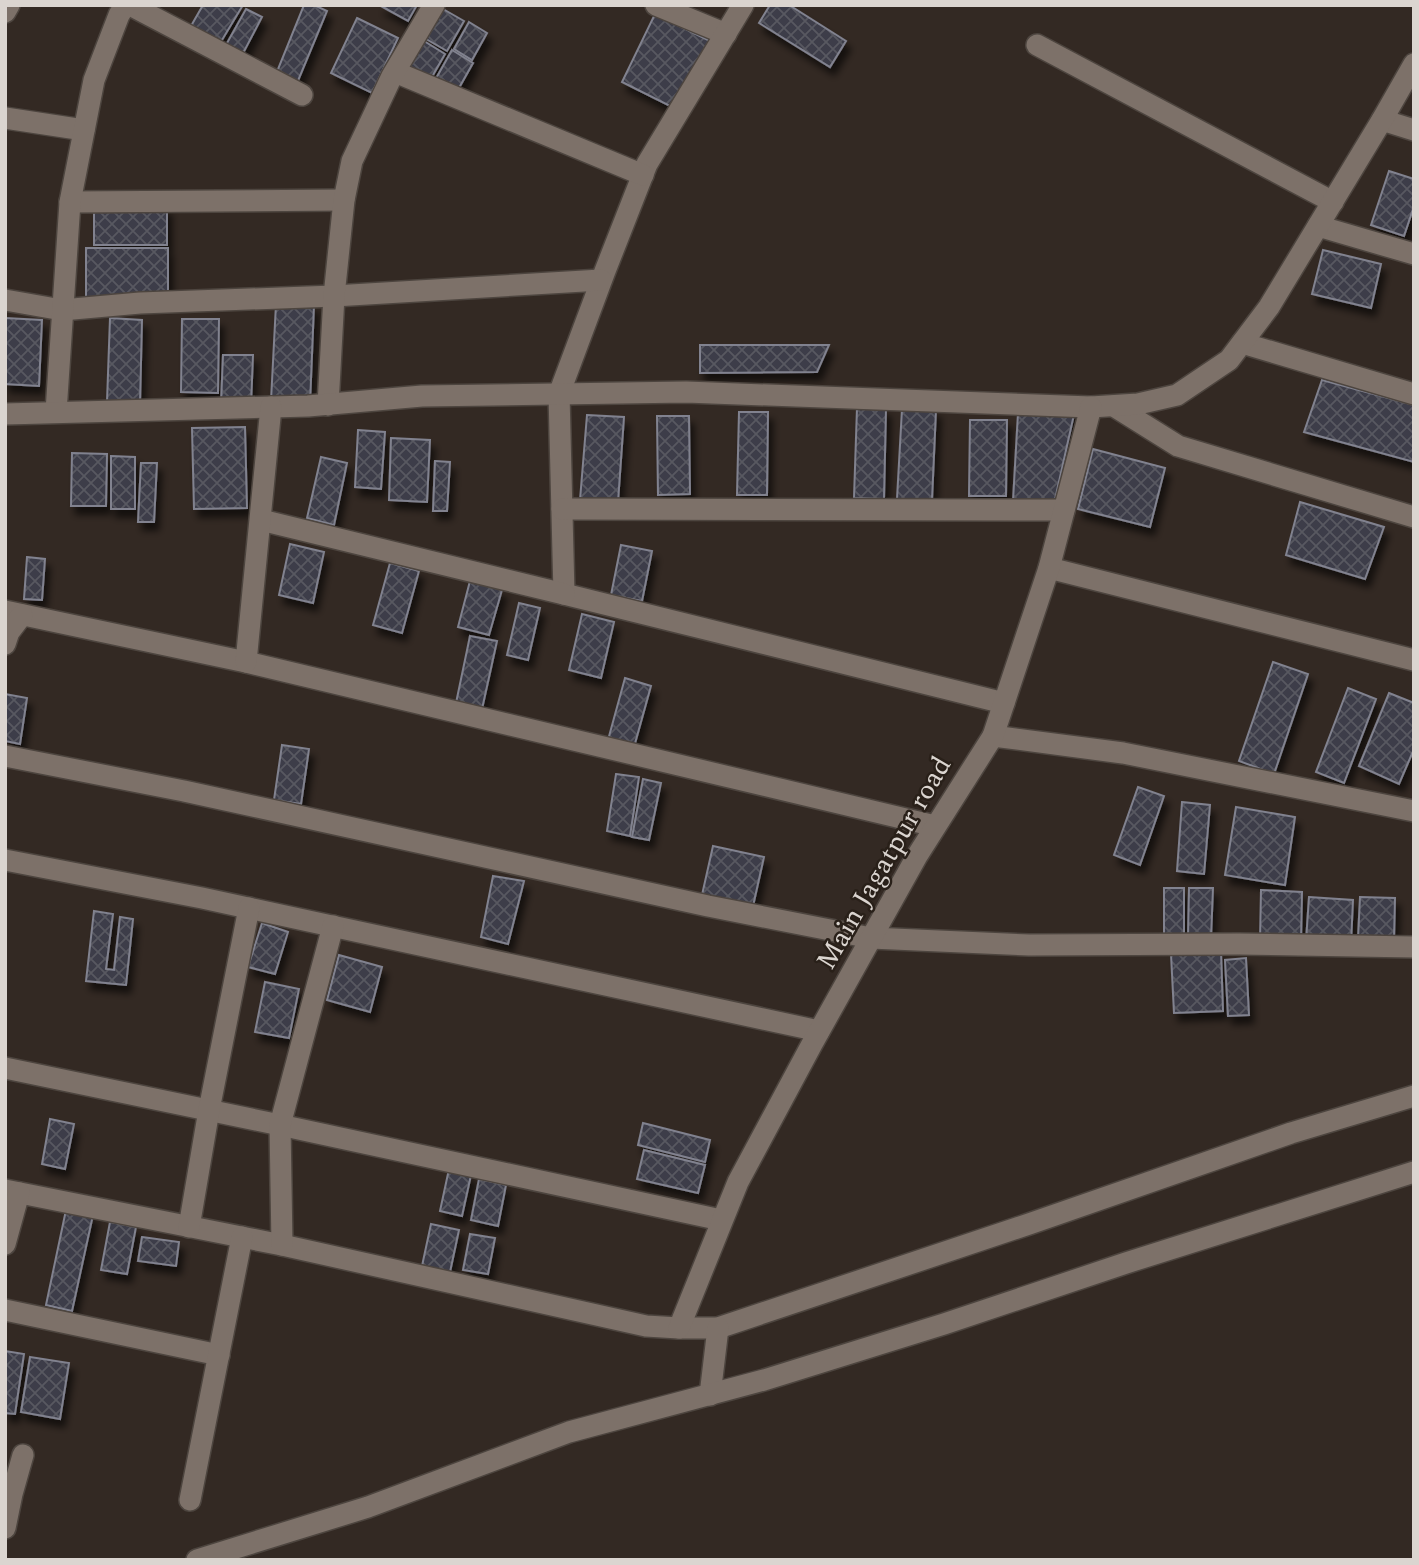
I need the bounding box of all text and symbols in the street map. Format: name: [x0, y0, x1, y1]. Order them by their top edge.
street label: Main Jagatpur road: [805, 748, 963, 978]

